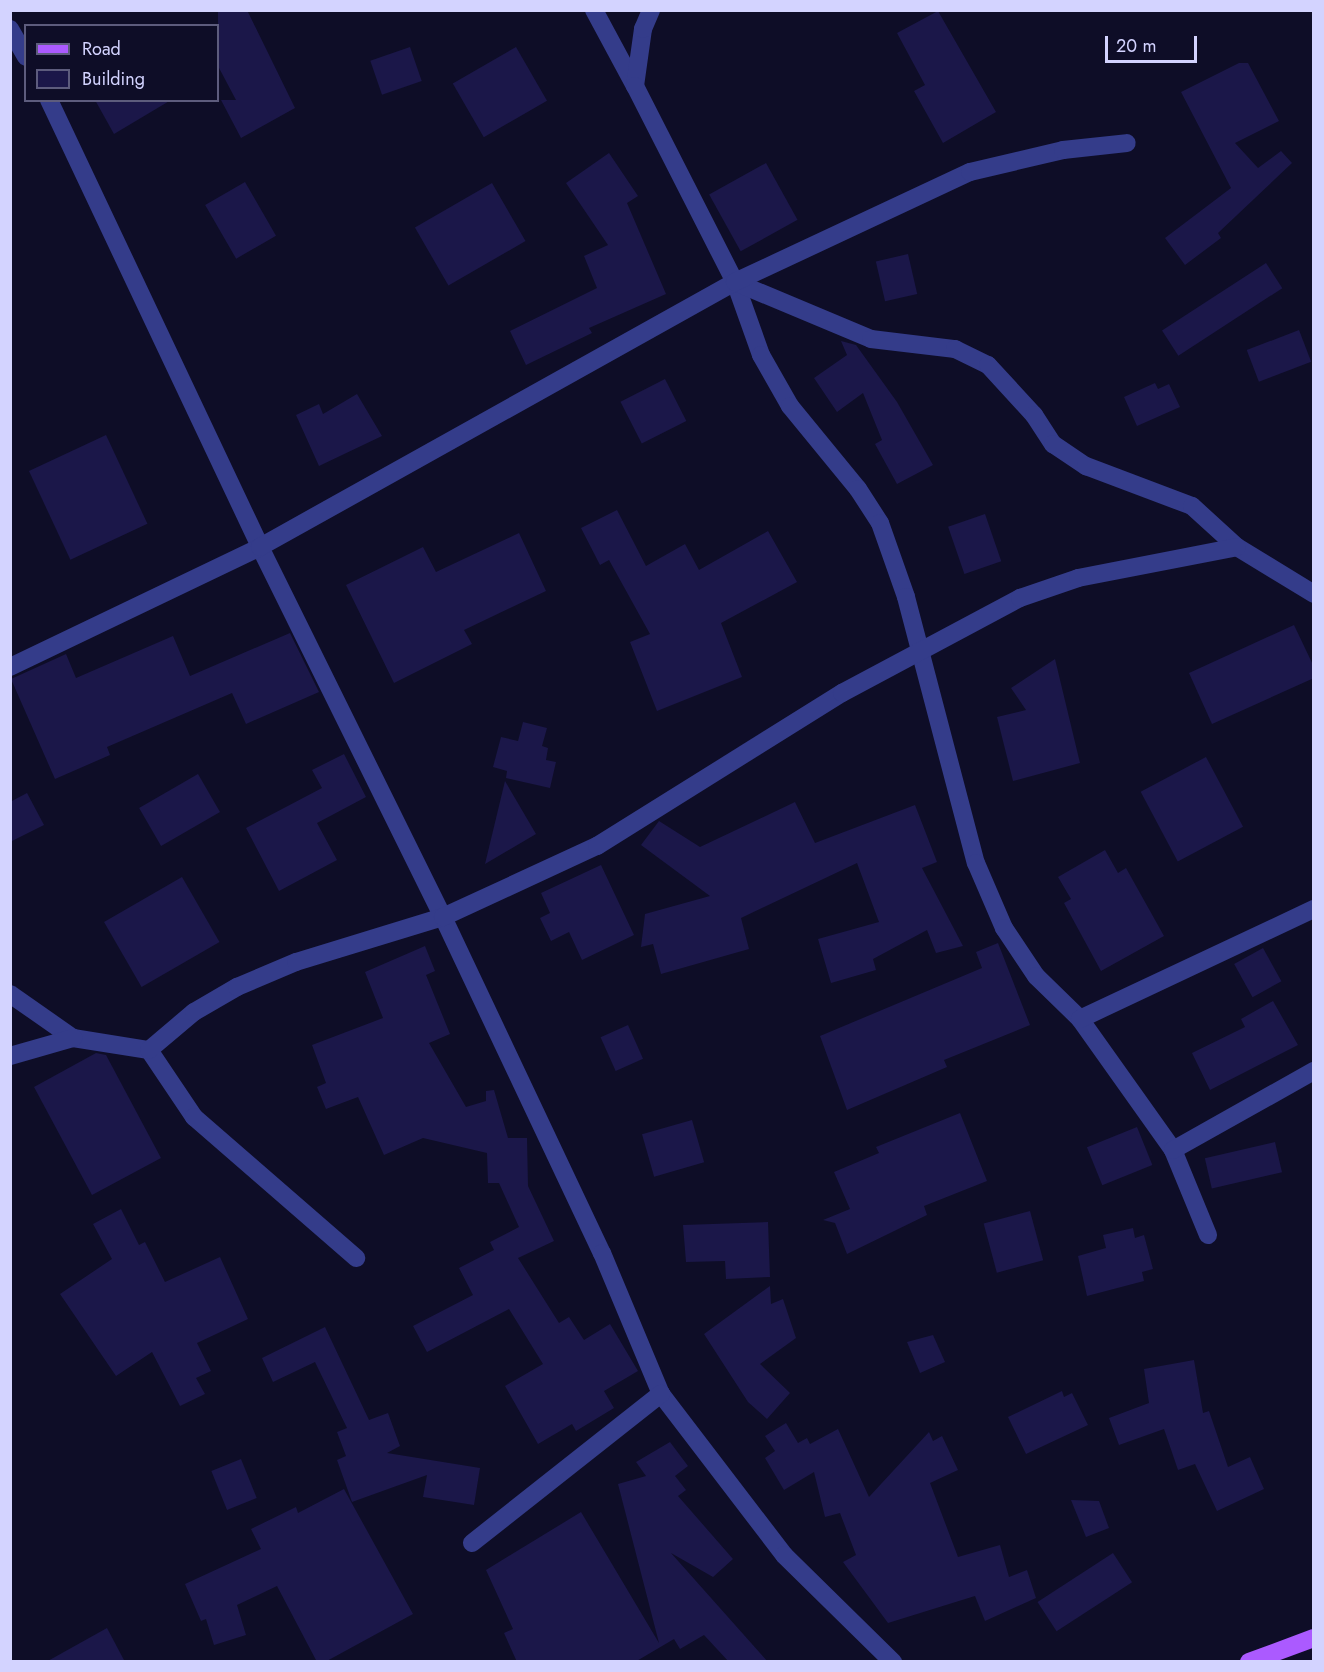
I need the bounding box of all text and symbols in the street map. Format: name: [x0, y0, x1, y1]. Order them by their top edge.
legend: [24, 24, 219, 102]
scale bar: [1108, 24, 1200, 62]
text: 20 m: [1116, 33, 1156, 59]
text: Road: [82, 36, 121, 62]
text: Building: [82, 66, 145, 92]

